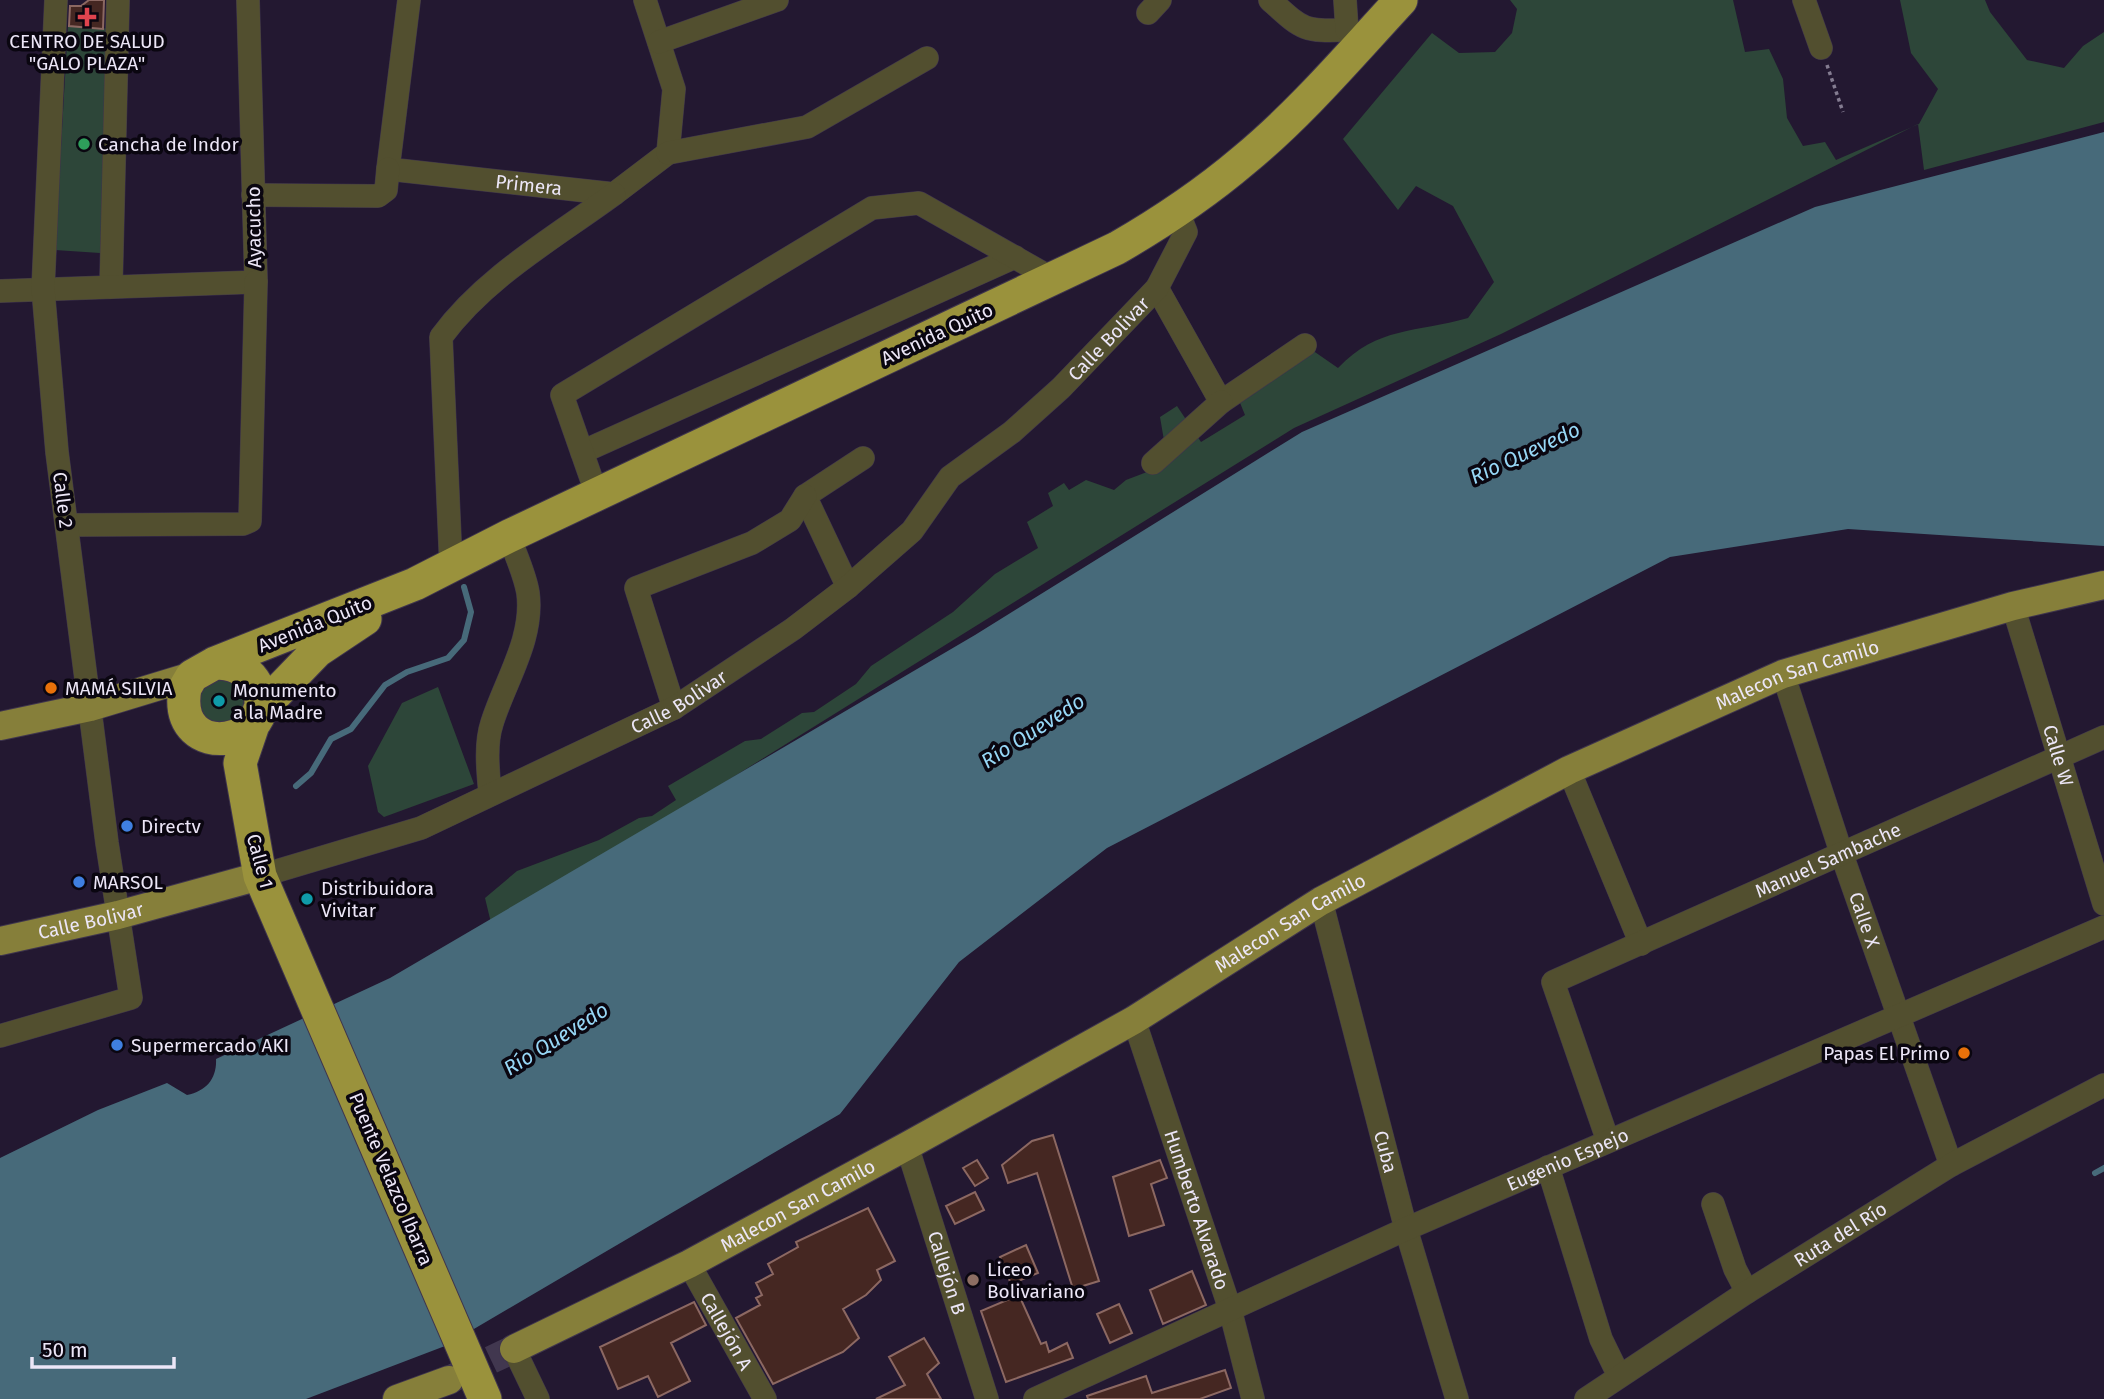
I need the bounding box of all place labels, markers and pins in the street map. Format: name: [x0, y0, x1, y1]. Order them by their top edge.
marker: CENTRO DE SALUD "GALO PLAZA": [77, 7, 97, 27]
place label: CENTRO DE SALUD "GALO PLAZA": [9, 30, 165, 75]
place label: Cancha de Indor: [98, 133, 239, 156]
marker: Cancha de Indor: [76, 136, 92, 152]
place label: MAMÁ SILVIA: [65, 677, 172, 700]
place label: Monumento a la Madre: [233, 679, 337, 724]
marker: MAMÁ SILVIA: [43, 680, 59, 696]
marker: Monumento a la Madre: [211, 693, 227, 709]
place label: Directv: [141, 815, 202, 838]
marker: Directv: [119, 818, 135, 834]
place label: MARSOL: [93, 871, 164, 894]
marker: MARSOL: [71, 874, 87, 890]
place label: Distribuidora Vivitar: [321, 877, 434, 922]
marker: Distribuidora Vivitar: [299, 891, 315, 907]
place label: Supermercado AKI: [131, 1034, 289, 1057]
marker: Supermercado AKI: [109, 1037, 125, 1053]
place label: Papas El Primo: [1823, 1042, 1950, 1065]
marker: Papas El Primo: [1956, 1045, 1972, 1061]
place label: Liceo Bolivariano: [987, 1258, 1085, 1303]
marker: Liceo Bolivariano: [965, 1272, 981, 1288]

